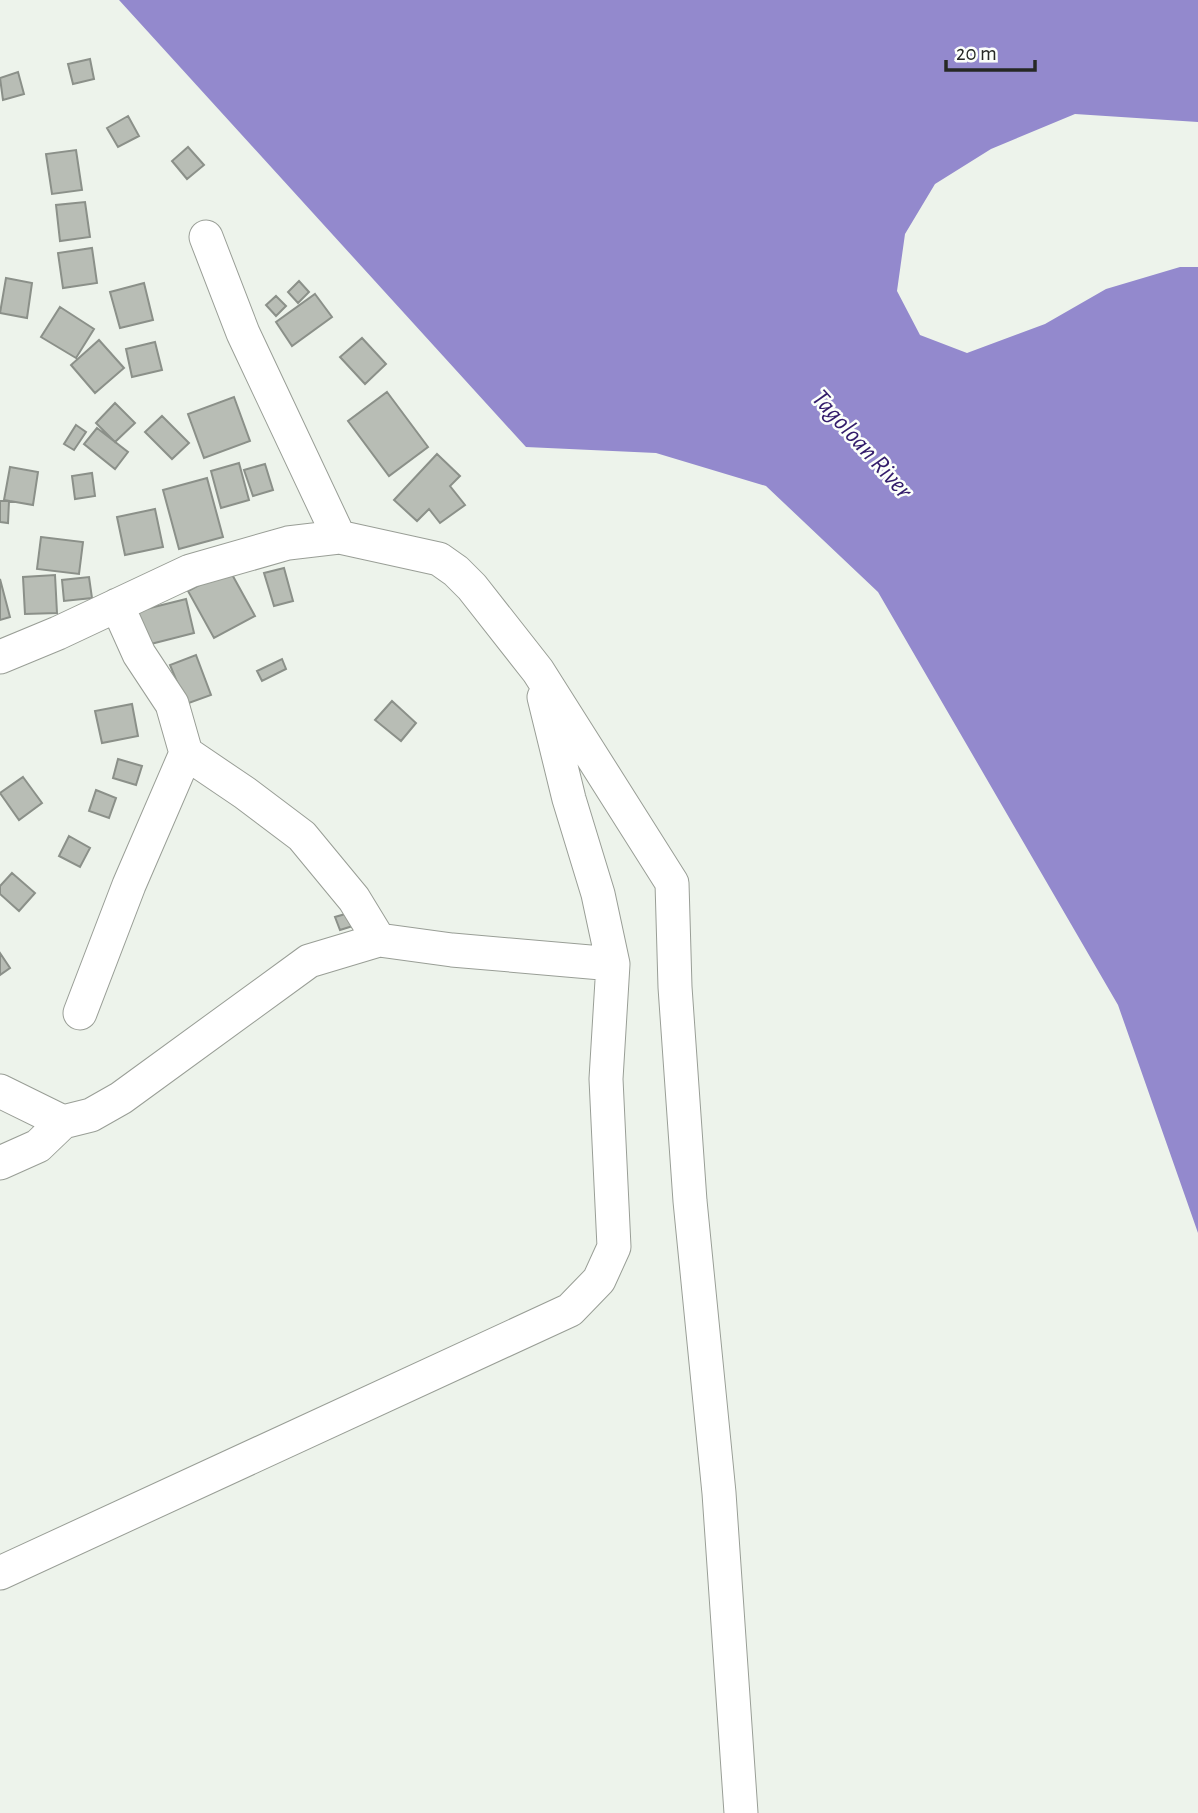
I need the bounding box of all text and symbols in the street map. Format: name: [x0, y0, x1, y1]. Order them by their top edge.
scale bar: [946, 28, 1035, 72]
text: 20 m: [956, 43, 997, 64]
water label: Tagoloan River: [807, 385, 918, 505]

